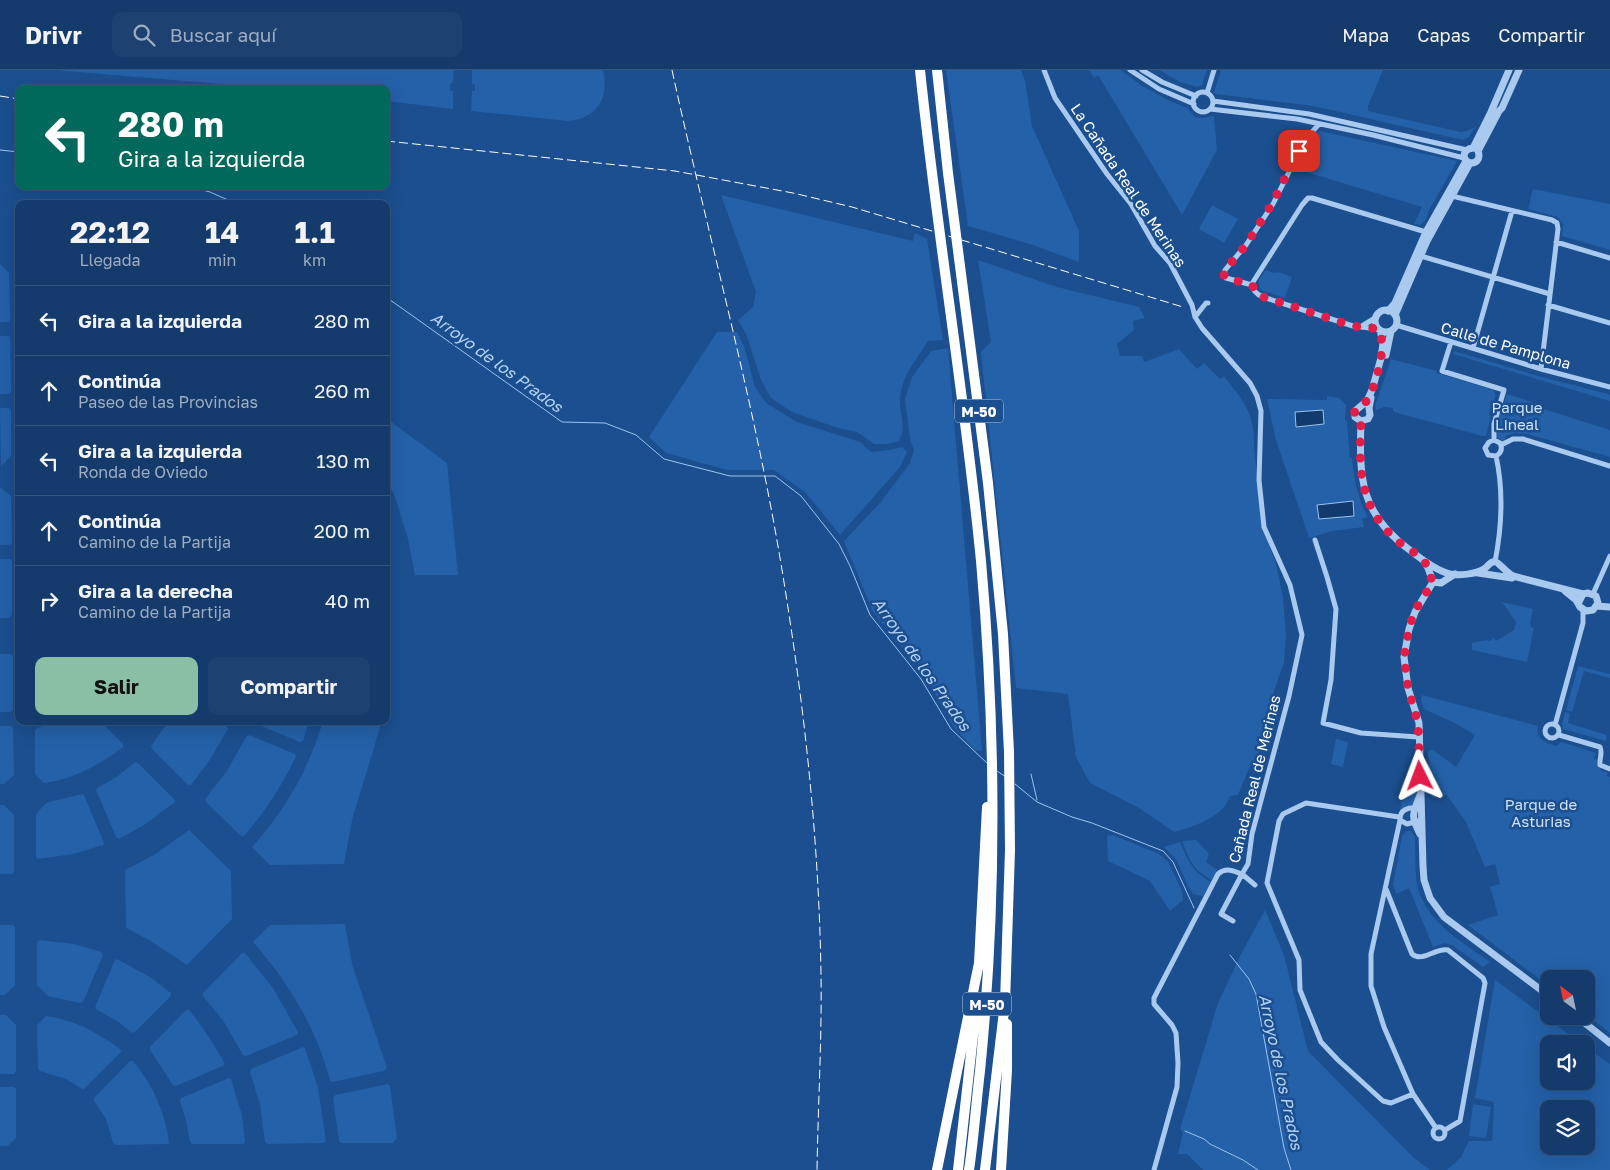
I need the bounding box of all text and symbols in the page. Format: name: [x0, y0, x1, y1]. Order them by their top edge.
search box: [112, 12, 462, 57]
text: Drivr: [25, 20, 82, 49]
icon: search: [130, 21, 158, 49]
text: Buscar aquí: [170, 23, 276, 46]
text: Mapa: [1342, 24, 1389, 46]
text: Capas: [1417, 24, 1470, 46]
text: Compartir: [1498, 24, 1585, 46]
street label: La Cañada Real de Merinas: [1067, 100, 1191, 270]
text: 280 m: [118, 103, 224, 145]
icon: left: [35, 105, 100, 170]
pin: [1278, 130, 1320, 172]
icon: arrive: [1285, 137, 1313, 165]
text: Gira a la izquierda: [118, 145, 306, 172]
text: 22:12: [70, 214, 150, 250]
text: 14: [205, 214, 239, 250]
text: 1.1: [294, 214, 335, 250]
text: Llegada: [80, 250, 141, 270]
text: min: [208, 250, 236, 270]
text: km: [303, 250, 326, 270]
icon: left: [35, 307, 63, 335]
water label: Arroyo de los Prados: [427, 307, 568, 417]
text: Gira a la izquierda: [78, 309, 242, 332]
text: 280 m: [314, 309, 370, 332]
street label: Calle de Pamplona: [1439, 318, 1573, 372]
text: Continúa: [78, 369, 161, 392]
icon: ahead: [35, 377, 63, 405]
text: 260 m: [314, 379, 370, 402]
text: Paseo de las Provincias: [78, 392, 258, 412]
park label: Parque Lineal: [1492, 398, 1543, 433]
road number: M-50: [955, 400, 1003, 422]
text: Gira a la izquierda: [78, 439, 242, 462]
icon: left: [35, 447, 63, 475]
text: 130 m: [316, 449, 370, 472]
text: Ronda de Oviedo: [78, 462, 208, 482]
text: Continúa: [78, 509, 161, 532]
icon: ahead: [35, 517, 63, 545]
text: 200 m: [314, 519, 370, 542]
text: Camino de la Partija: [78, 532, 231, 552]
text: Gira a la derecha: [78, 579, 233, 602]
icon: right: [35, 587, 63, 615]
text: 40 m: [325, 589, 370, 612]
water label: Arroyo de los Prados: [868, 593, 976, 736]
text: Camino de la Partija: [78, 602, 231, 622]
button: Salir: [35, 657, 198, 715]
button: Compartir: [208, 657, 370, 715]
street label: Cañada Real de Merinas: [1224, 693, 1284, 865]
position arrow: [1393, 749, 1445, 801]
park label: Parque de Asturias: [1505, 795, 1578, 830]
north arrow: [1540, 970, 1595, 1025]
map controls: [1540, 970, 1595, 1155]
road number: M-50: [963, 992, 1011, 1016]
water label: Arroyo de los Prados: [1255, 993, 1308, 1153]
button: sound: [1540, 1035, 1595, 1090]
button: layers: [1540, 1100, 1595, 1155]

